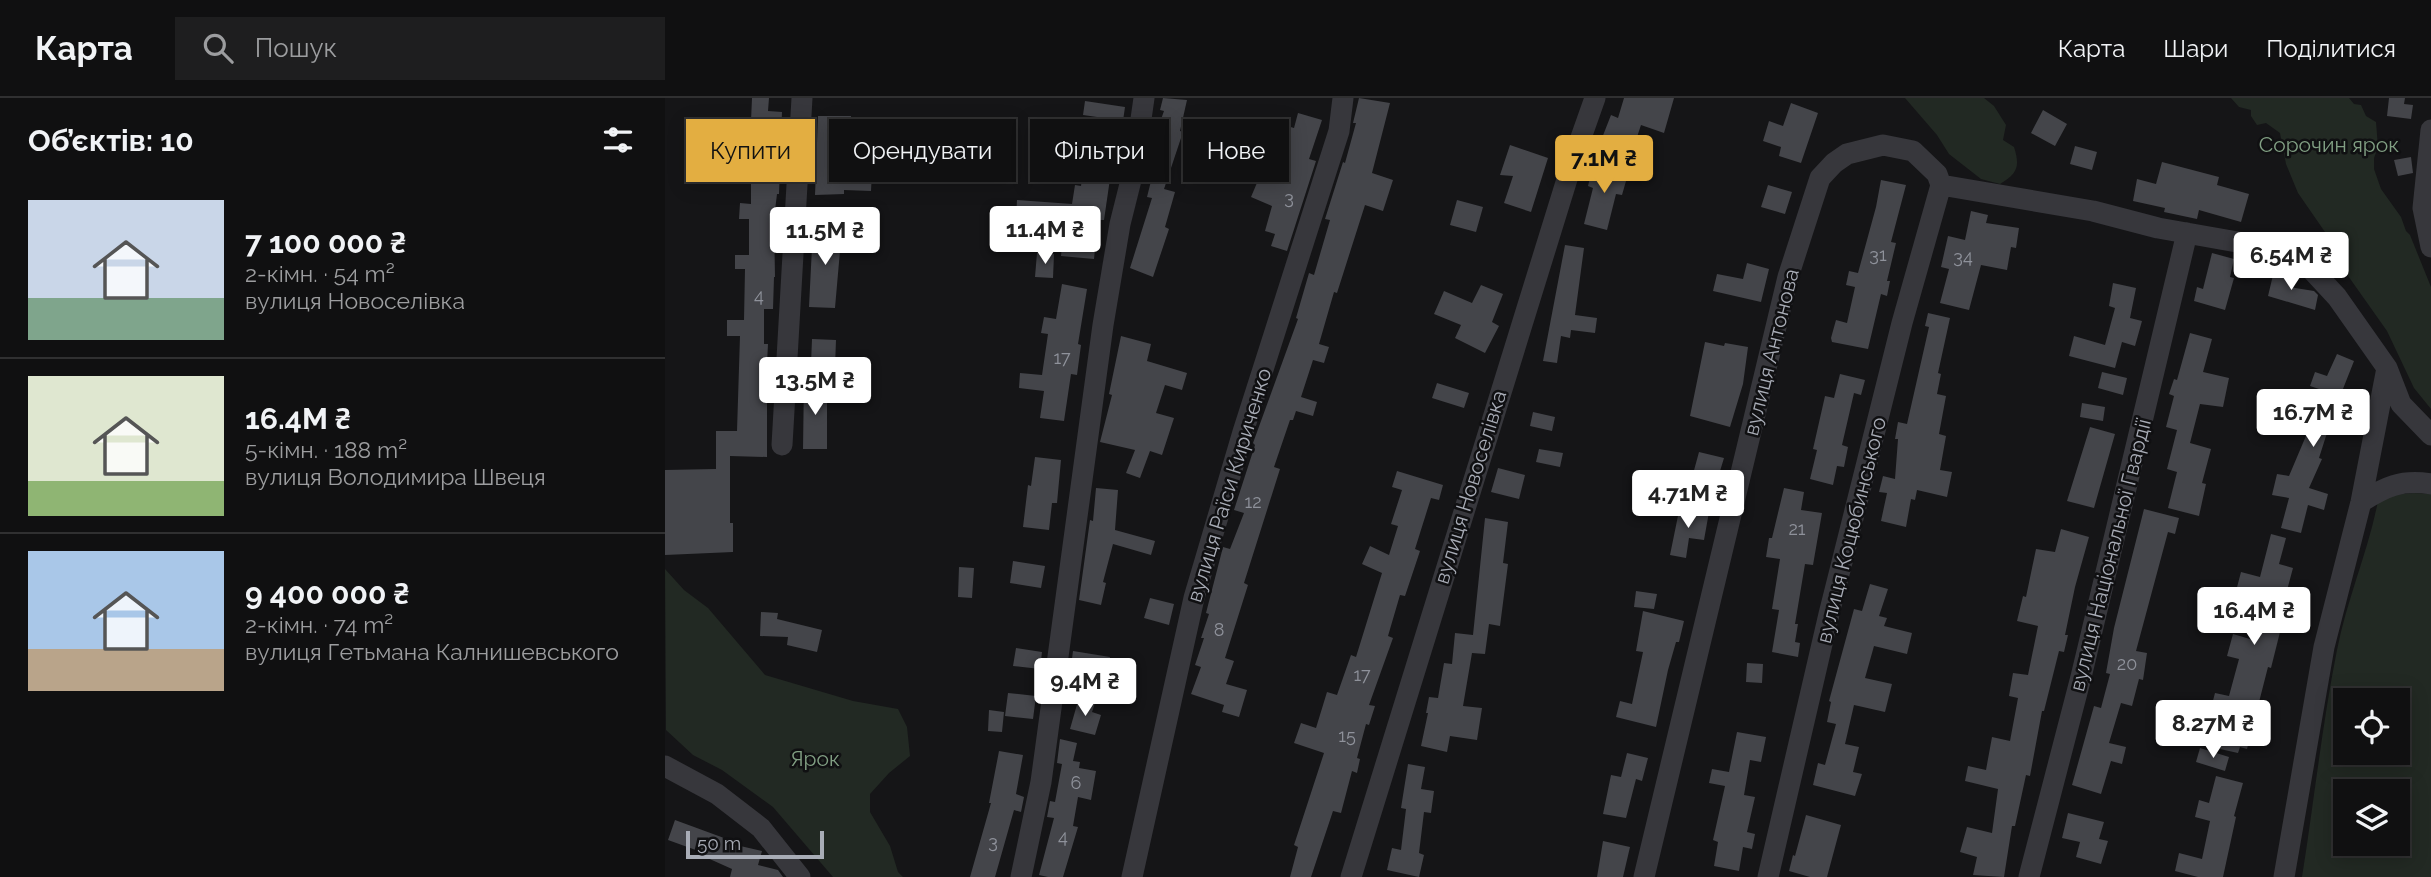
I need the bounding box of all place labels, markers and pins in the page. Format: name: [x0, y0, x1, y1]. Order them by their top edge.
pin: 7.1M ₴: [1547, 136, 1661, 195]
pin: 11.4M ₴: [980, 206, 1110, 266]
pin: 11.5M ₴: [760, 208, 890, 267]
pin: 6.54M ₴: [2226, 232, 2356, 292]
pin: 13.5M ₴: [750, 358, 880, 417]
pin: 16.7M ₴: [2248, 390, 2378, 449]
pin: 4.71M ₴: [1623, 470, 1753, 530]
pin: 16.4M ₴: [2189, 588, 2319, 647]
pin: 9.4M ₴: [1028, 658, 1142, 718]
pin: 8.27M ₴: [2148, 700, 2278, 760]

